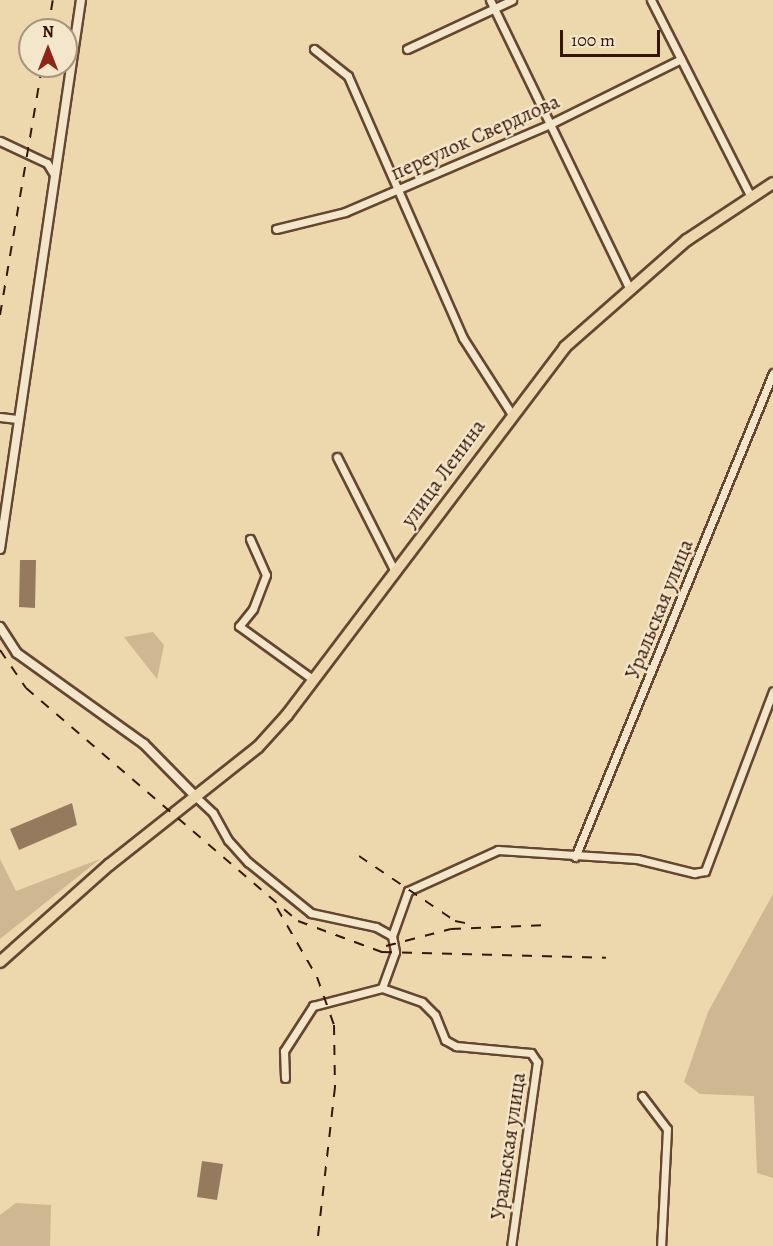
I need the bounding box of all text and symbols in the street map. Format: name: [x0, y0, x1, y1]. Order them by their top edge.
north arrow: [18, 18, 78, 78]
scale bar: [563, 18, 664, 56]
text: N: [42, 21, 54, 43]
text: 100 m: [571, 28, 615, 52]
street label: переулок Свердлова: [387, 88, 563, 186]
street label: улица Ленина: [395, 414, 491, 532]
street label: Уральская улица: [619, 535, 699, 683]
street label: Уральская улица: [485, 1071, 531, 1221]

